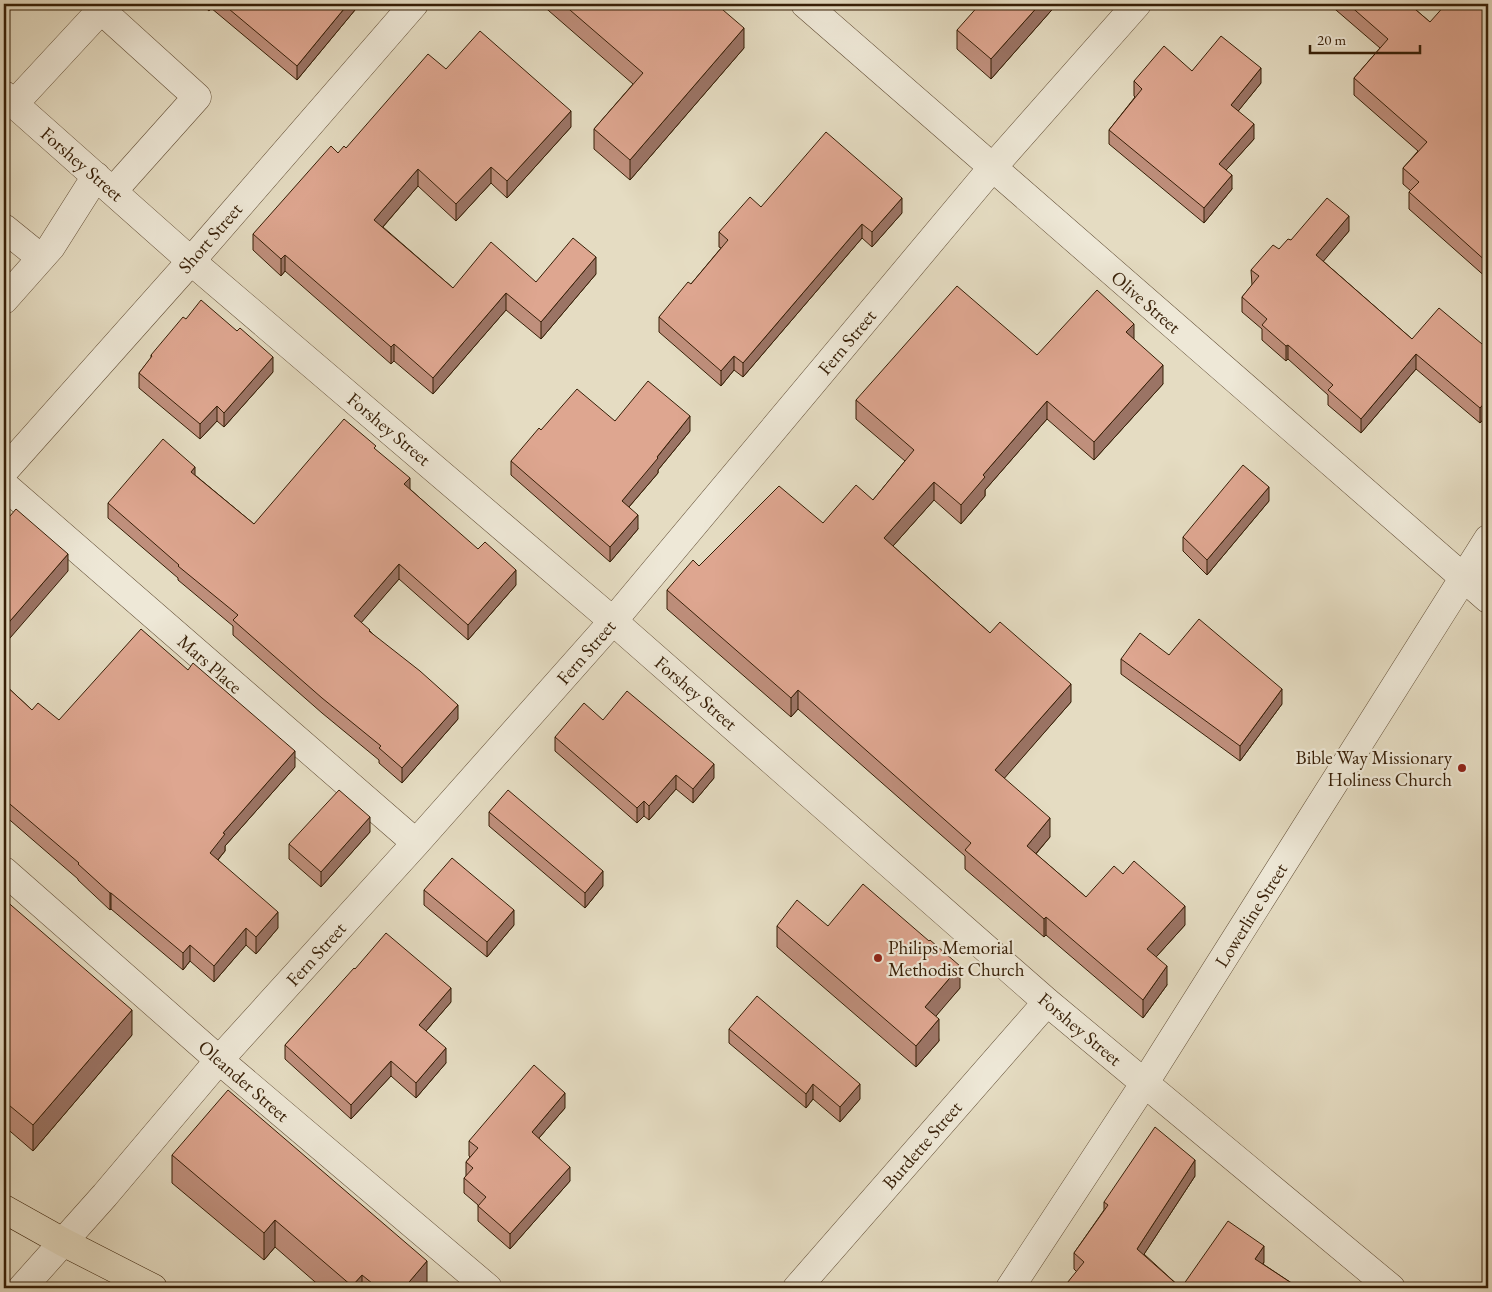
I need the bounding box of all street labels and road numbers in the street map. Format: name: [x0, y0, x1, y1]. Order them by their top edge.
street label: Forshey Street: [35, 121, 129, 207]
street label: Short Street: [172, 197, 248, 279]
street label: Olive Street: [1106, 265, 1186, 339]
street label: Fern Street: [812, 304, 882, 380]
street label: Forshey Street: [342, 387, 436, 471]
street label: Fern Street: [551, 614, 621, 690]
street label: Mars Place: [172, 629, 248, 699]
street label: Forshey Street: [649, 650, 743, 736]
street label: Lowerline Street: [1209, 858, 1293, 972]
street label: Fern Street: [280, 916, 352, 992]
street label: Forshey Street: [1033, 987, 1127, 1071]
street label: Oleander Street: [193, 1034, 295, 1128]
street label: Burdette Street: [877, 1095, 967, 1194]

